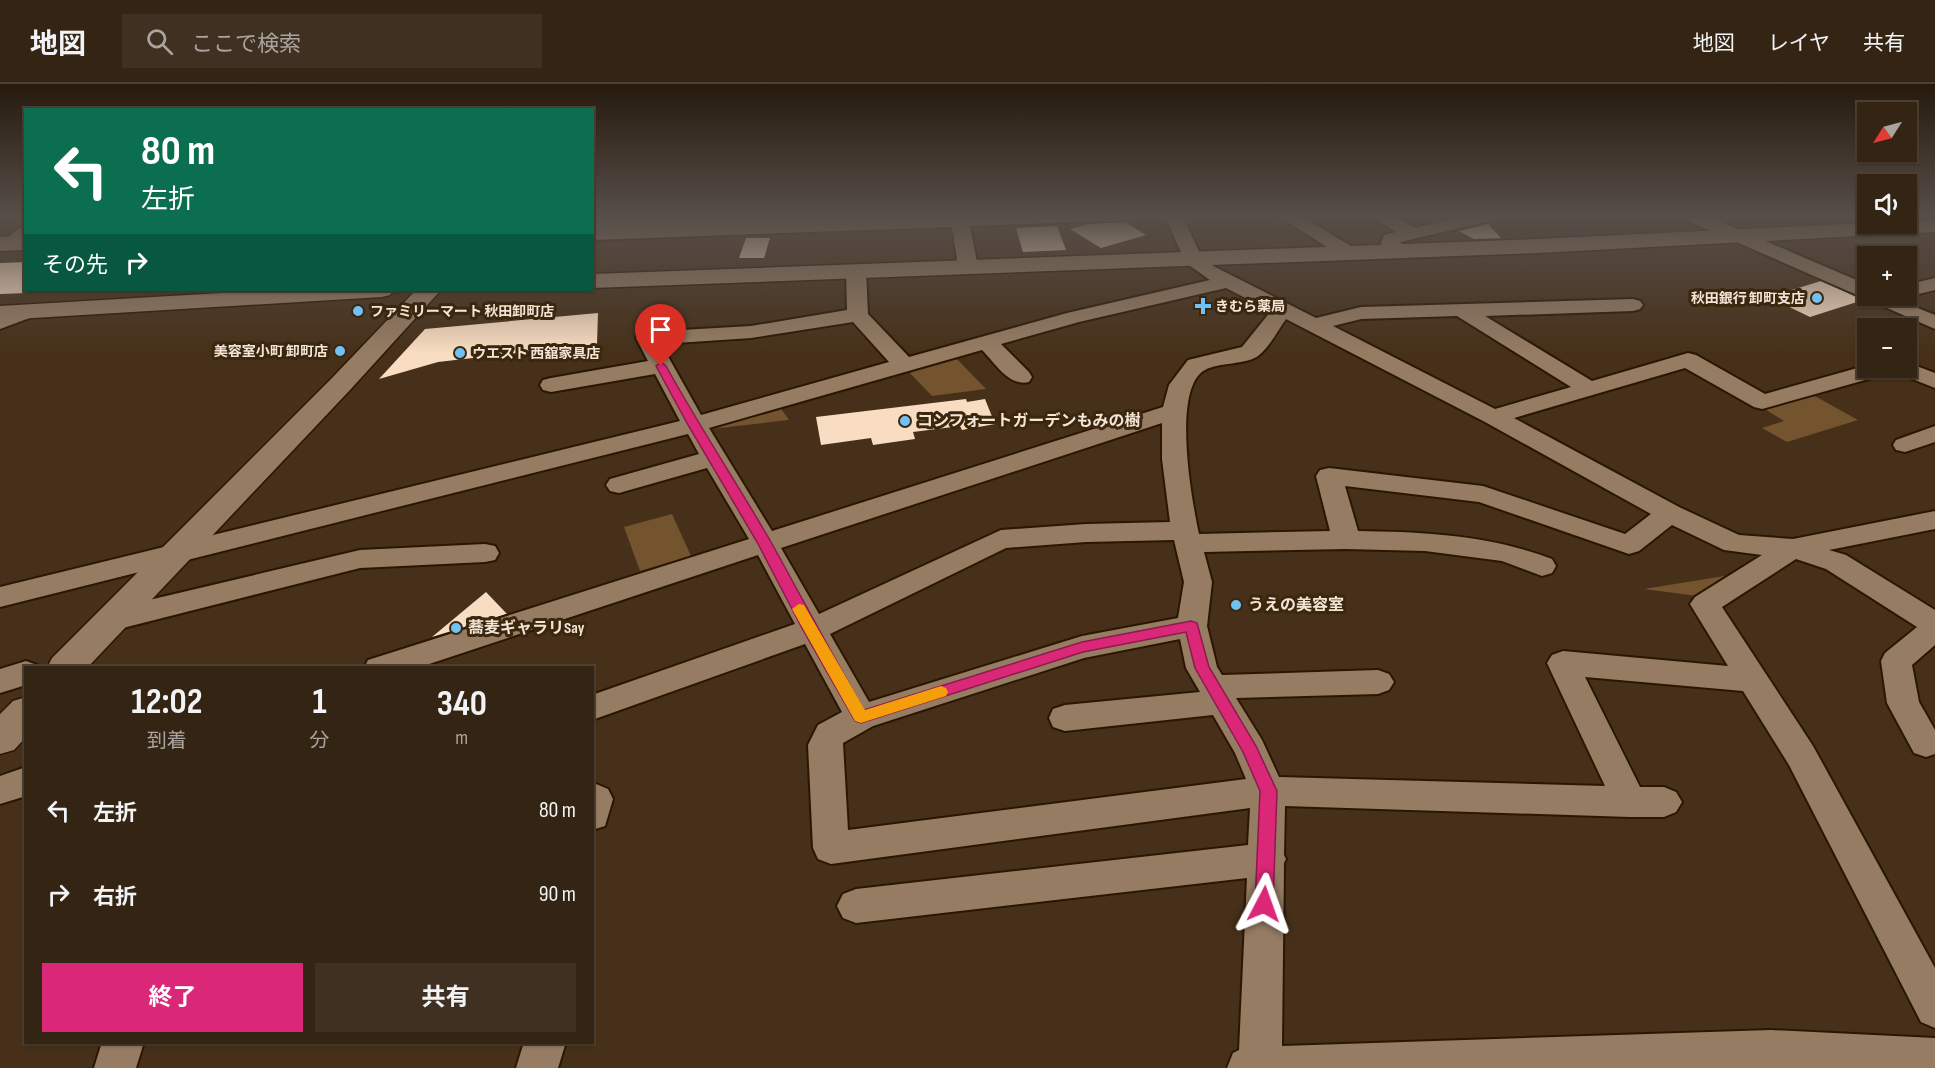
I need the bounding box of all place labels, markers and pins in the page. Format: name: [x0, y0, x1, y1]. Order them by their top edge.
place label: 秋田銀行 卸町支店: [1691, 290, 1805, 307]
marker: 秋田銀行 卸町支店: [1810, 291, 1824, 305]
place label: きむら薬局: [1215, 298, 1285, 315]
marker: きむら薬局: [1196, 299, 1210, 313]
place label: ファミリーマート 秋田卸町店: [370, 303, 554, 320]
marker: ファミリーマート 秋田卸町店: [351, 304, 365, 318]
pin: [635, 304, 686, 366]
place label: 美容室小町 卸町店: [214, 343, 328, 360]
marker: 美容室小町 卸町店: [333, 344, 347, 358]
place label: ウエスト 西舘家具店: [472, 345, 600, 362]
marker: ウエスト 西舘家具店: [453, 346, 467, 360]
place label: コンフォートガーデンもみの樹: [917, 411, 1141, 431]
marker: コンフォートガーデンもみの樹: [898, 414, 912, 428]
place label: うえの美容室: [1248, 596, 1344, 615]
marker: うえの美容室: [1229, 598, 1243, 612]
place label: 蕎麦ギャラリSay: [468, 619, 585, 638]
marker: 蕎麦ギャラリSay: [449, 621, 463, 635]

